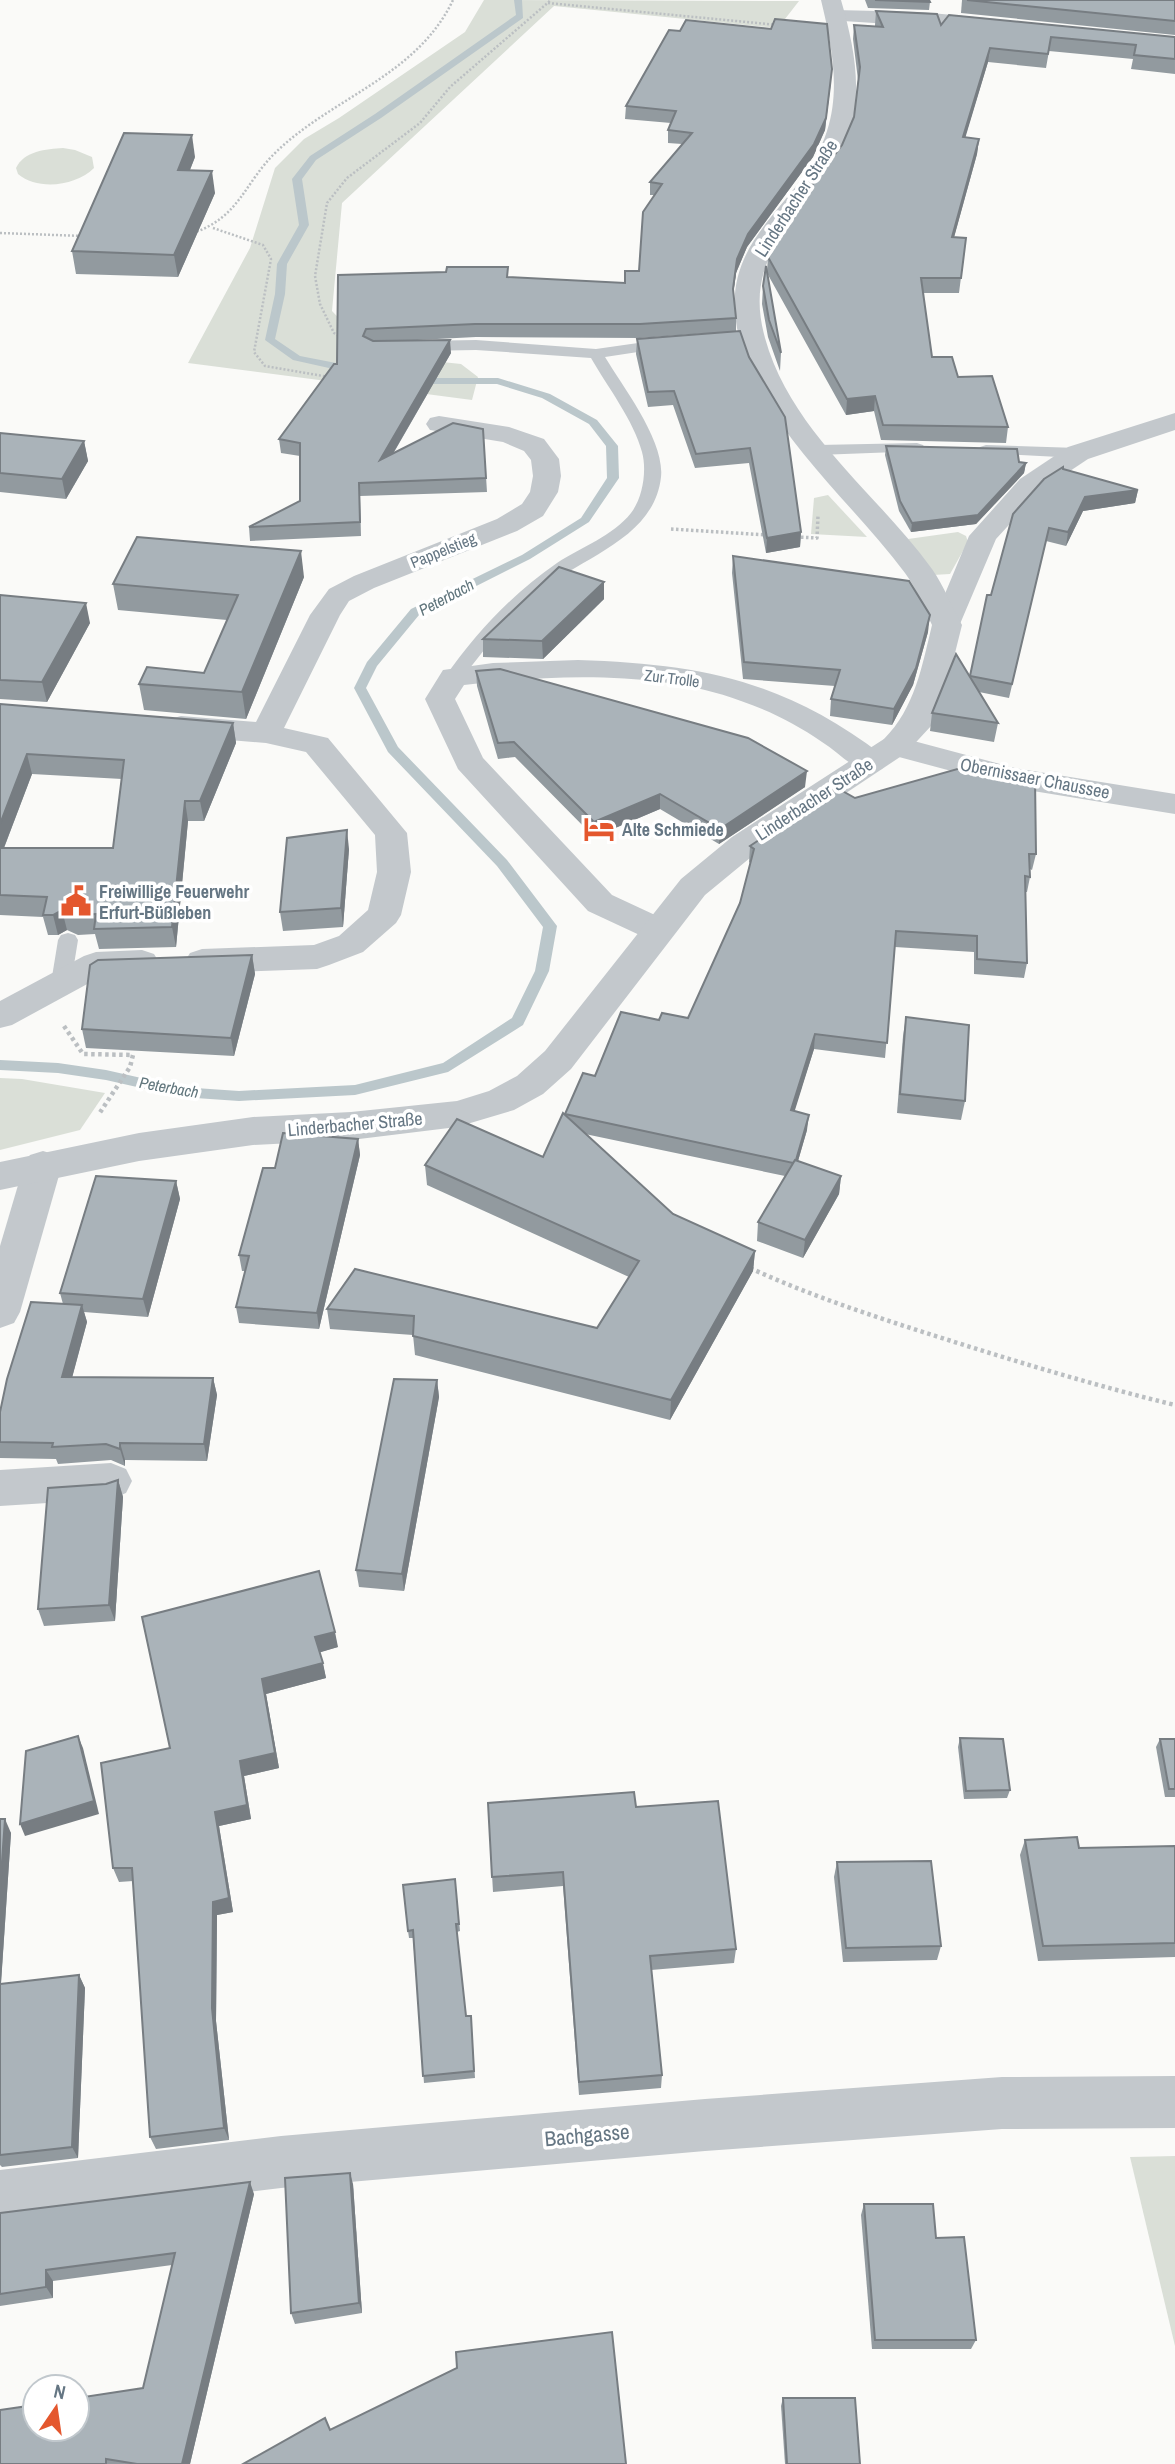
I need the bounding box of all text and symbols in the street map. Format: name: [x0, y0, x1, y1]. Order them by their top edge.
street label: Linderbacher Straße: [749, 134, 843, 262]
street label: Pappelstieg: [407, 527, 480, 573]
water label: Peterbach: [414, 573, 478, 621]
street label: Zur Trolle: [643, 664, 701, 692]
street label: Obernissaer Chaussee: [958, 751, 1112, 805]
street label: Linderbacher Straße: [750, 752, 878, 846]
hotel icon: Alte Schmiede: [582, 812, 616, 846]
place label: Alte Schmiede: [622, 817, 724, 842]
place label: Freiwillige Feuerwehr Erfurt-Büßleben: [99, 879, 249, 925]
public building icon: Freiwillige Feuerwehr Erfurt-Büßleben: [59, 884, 93, 918]
water label: Peterbach: [138, 1071, 200, 1103]
street label: Linderbacher Straße: [286, 1106, 424, 1142]
street label: Bachgasse: [543, 2117, 631, 2153]
north arrow: [21, 2373, 91, 2443]
text: N: [51, 2378, 68, 2405]

